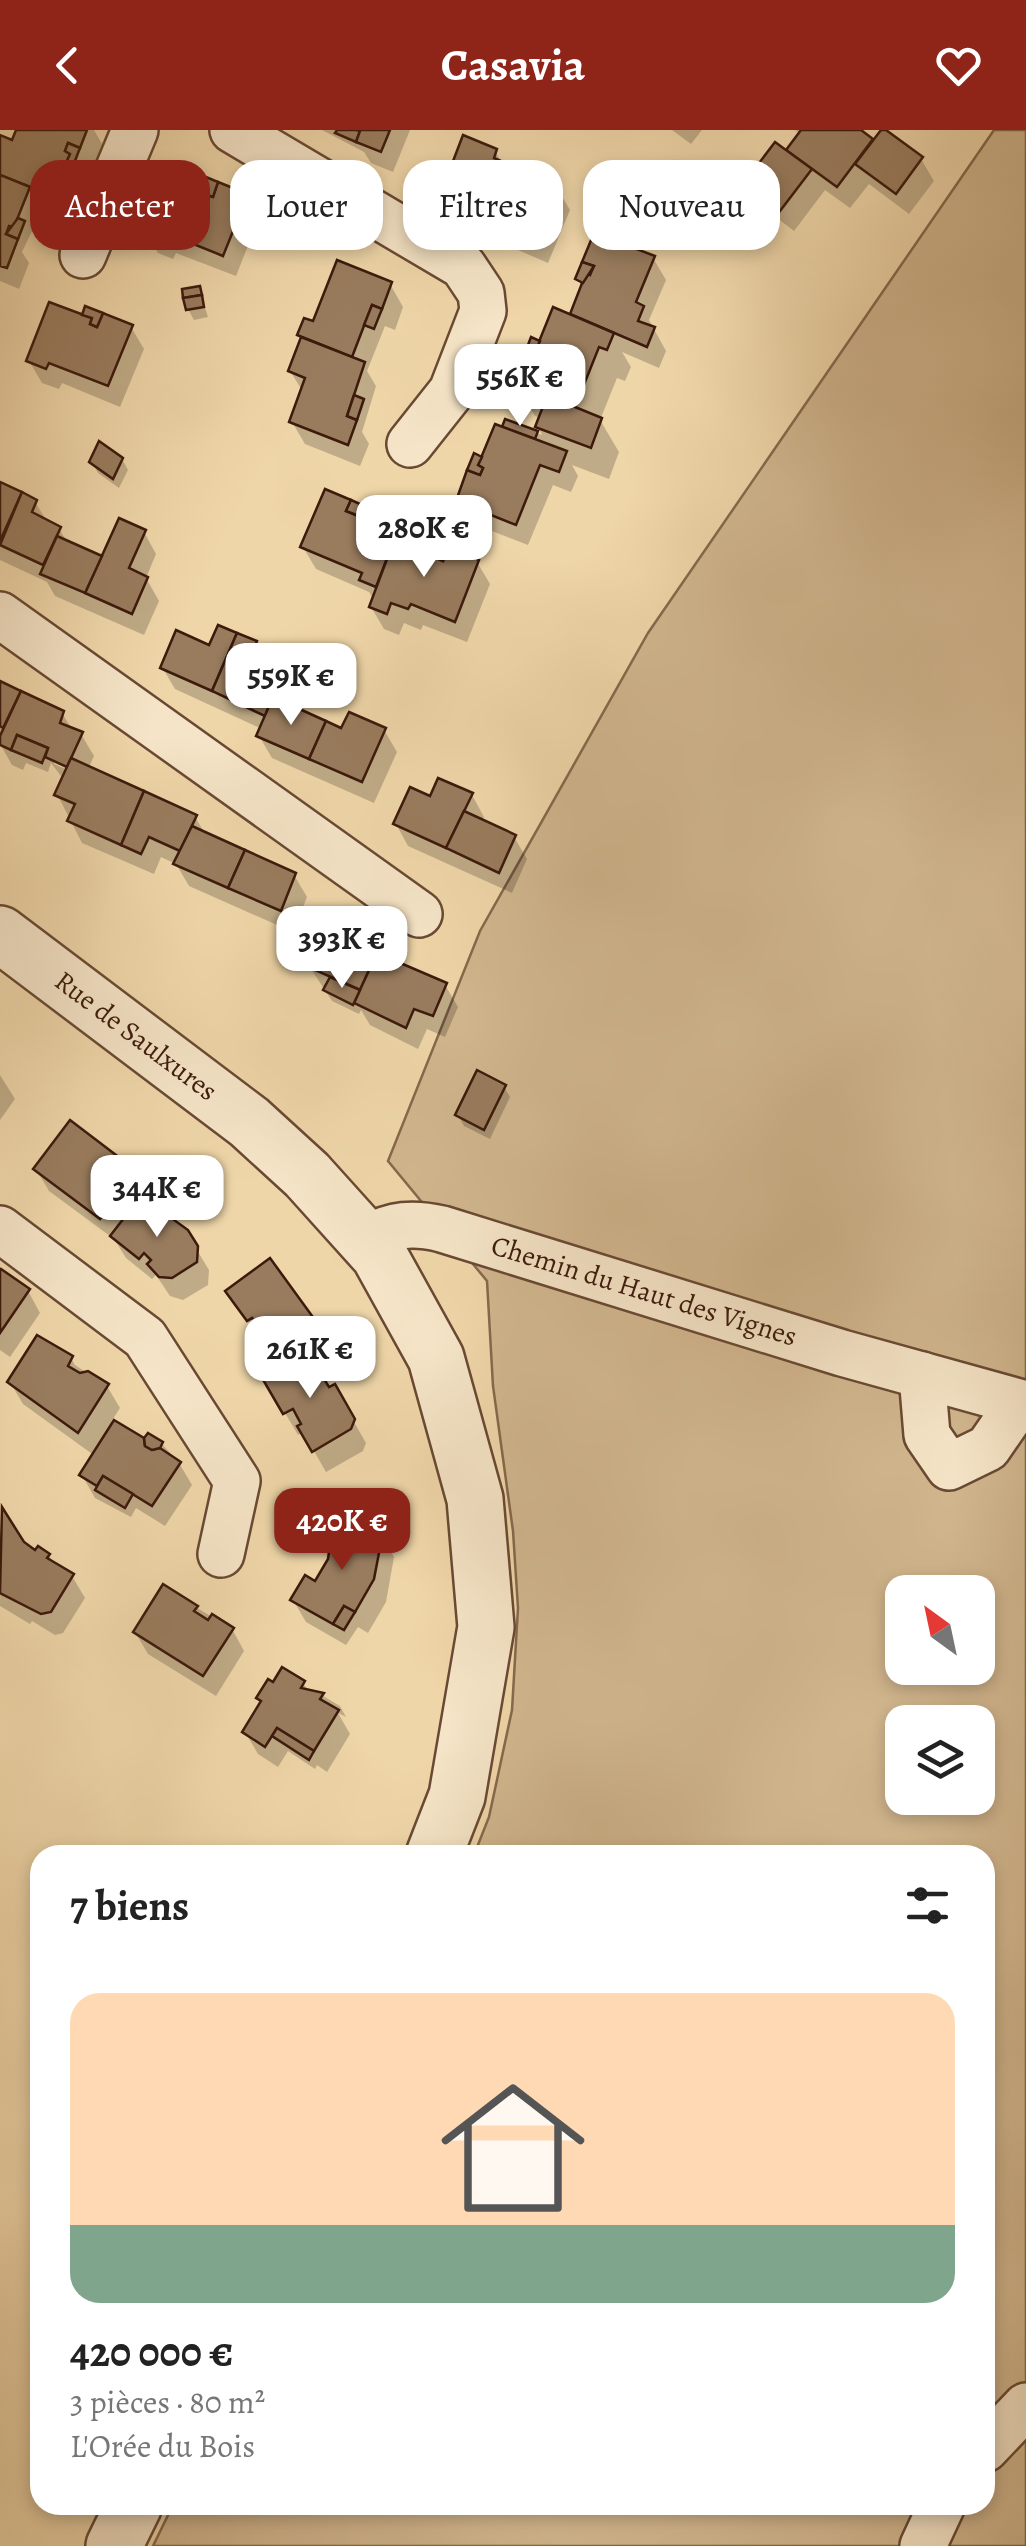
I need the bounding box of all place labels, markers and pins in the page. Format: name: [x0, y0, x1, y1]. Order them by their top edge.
pin: 556K €: [439, 344, 601, 429]
pin: 280K €: [343, 495, 505, 580]
pin: 559K €: [210, 643, 372, 728]
pin: 393K €: [261, 906, 423, 991]
pin: 344K €: [76, 1155, 238, 1240]
pin: 261K €: [229, 1316, 391, 1401]
pin: 420K €: [261, 1488, 423, 1573]

